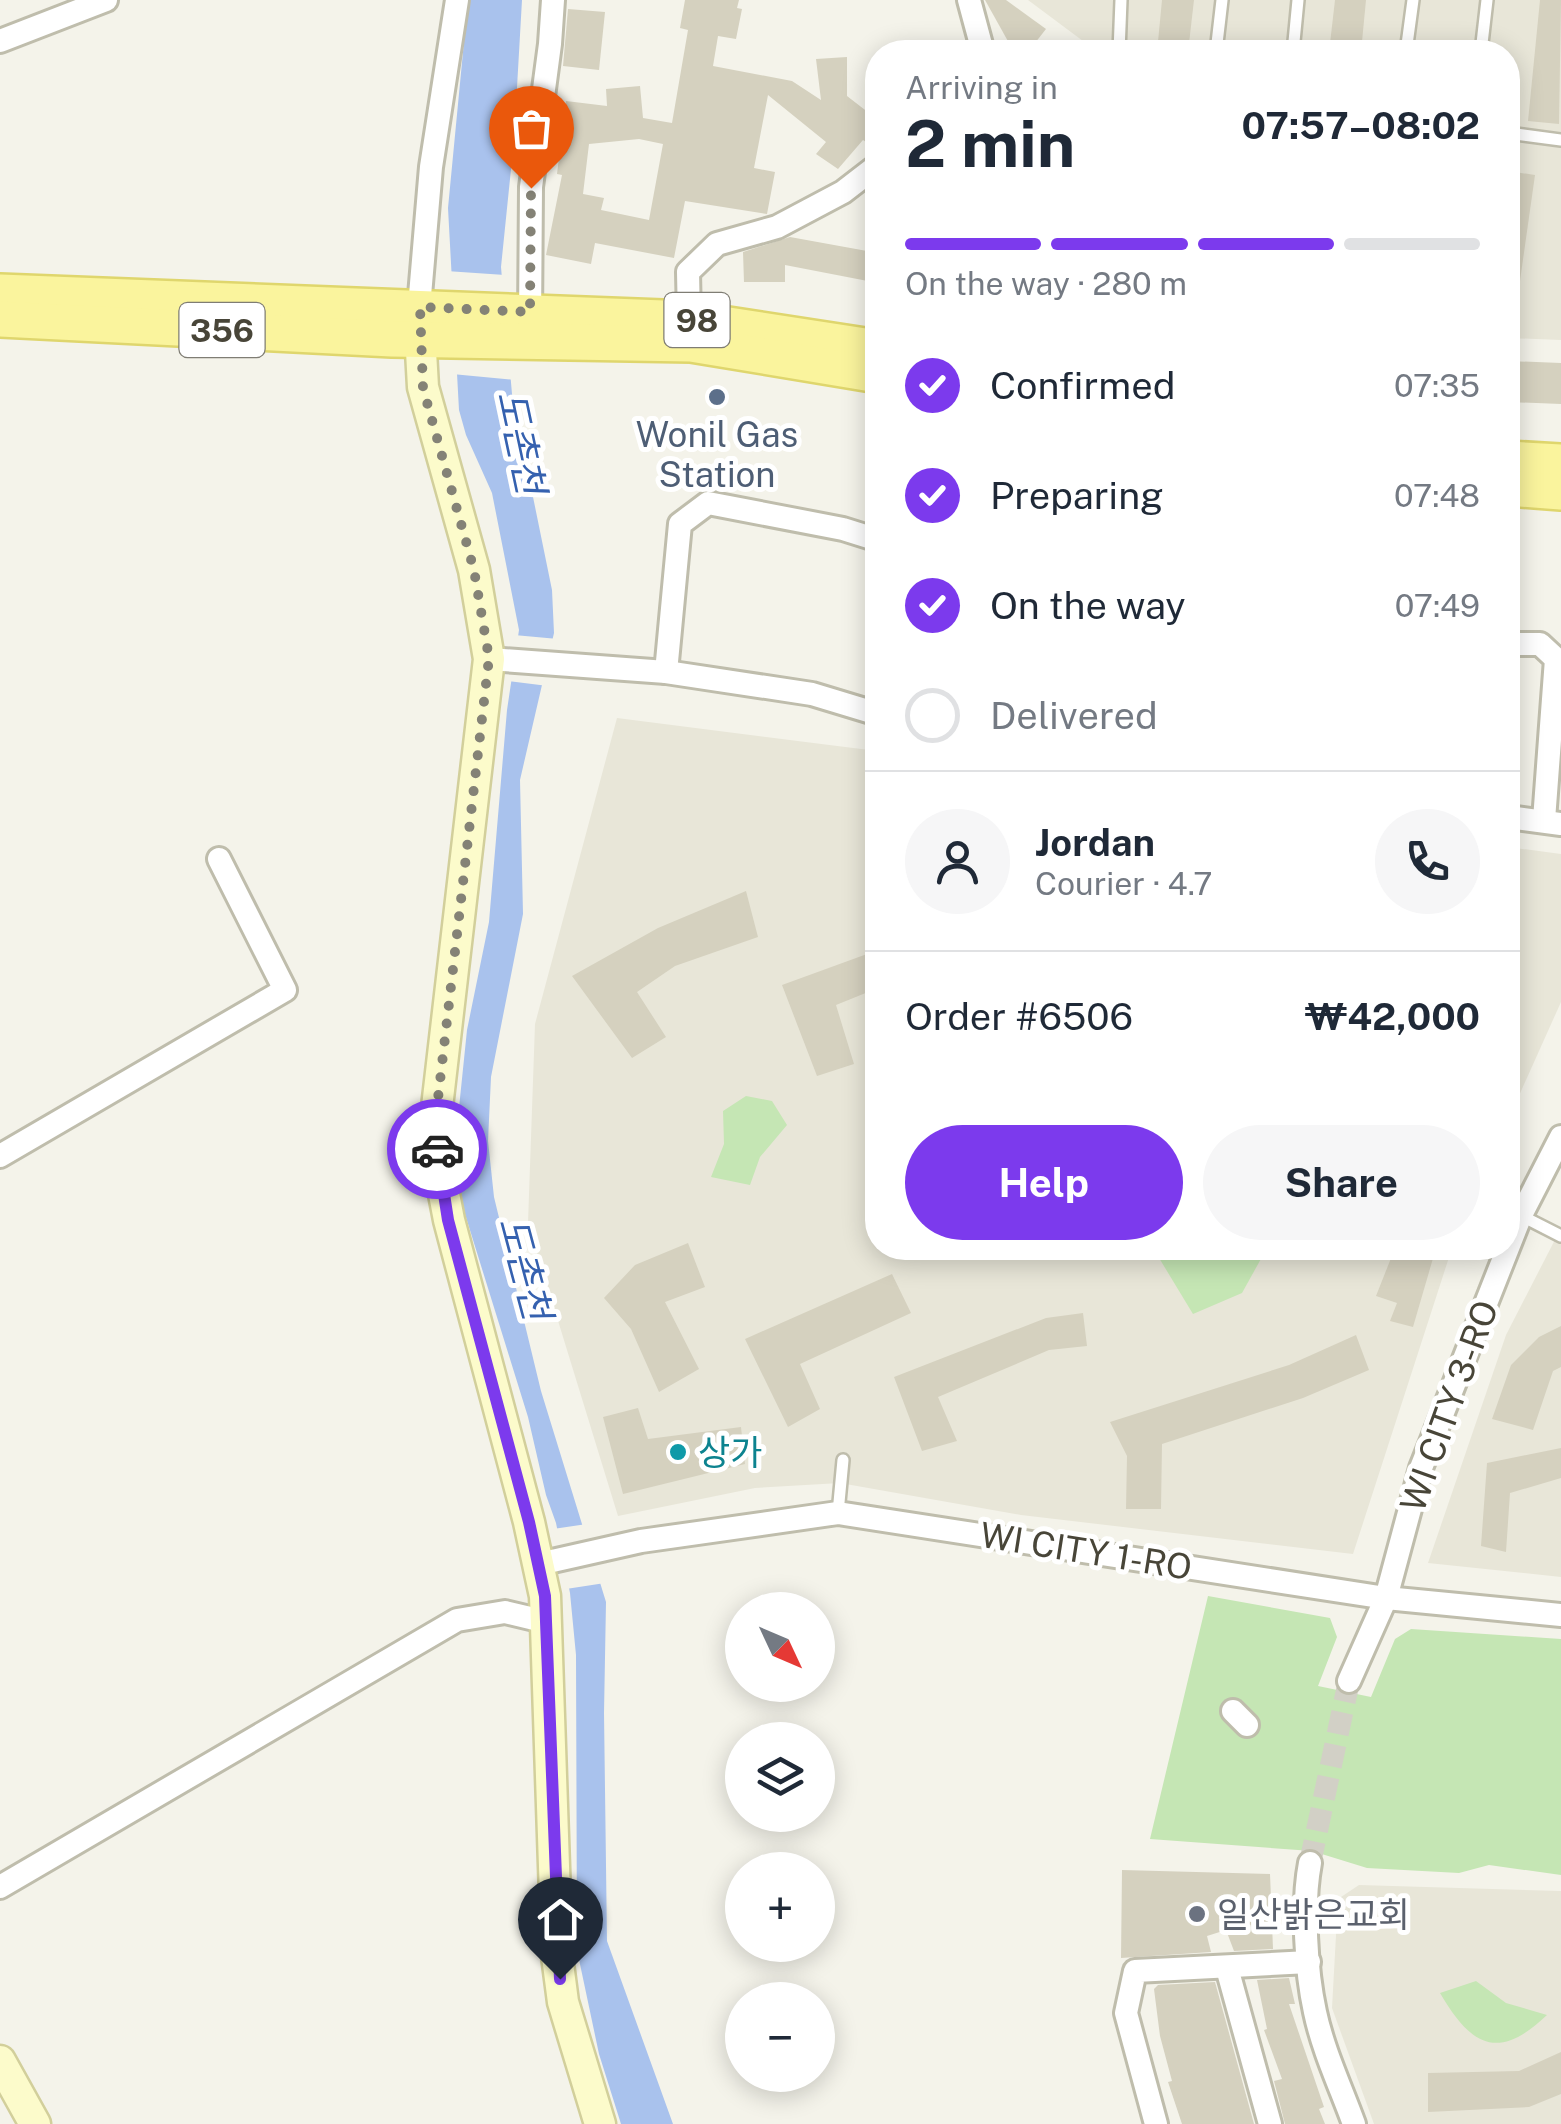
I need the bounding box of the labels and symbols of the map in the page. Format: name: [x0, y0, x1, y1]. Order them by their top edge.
pin: [489, 86, 574, 189]
road number: 98: [664, 293, 730, 347]
road number: 356: [180, 303, 264, 357]
water label: 도촌천: [488, 386, 555, 502]
marker: Wonil Gas Station: [706, 386, 728, 408]
place label: Wonil Gas Station: [636, 414, 798, 495]
courier: [387, 1099, 487, 1199]
water label: 도촌천: [490, 1212, 561, 1328]
street label: WI CITY 3-RO: [1392, 1295, 1506, 1517]
place label: 상가: [698, 1432, 762, 1473]
marker: 상가: [667, 1441, 689, 1463]
street label: WI CITY 1-RO: [977, 1514, 1195, 1588]
north arrow: [725, 1592, 835, 1702]
pin: [518, 1877, 603, 1980]
place label: 일산밝은교회: [1217, 1894, 1410, 1935]
marker: 일산밝은교회: [1186, 1903, 1208, 1925]

